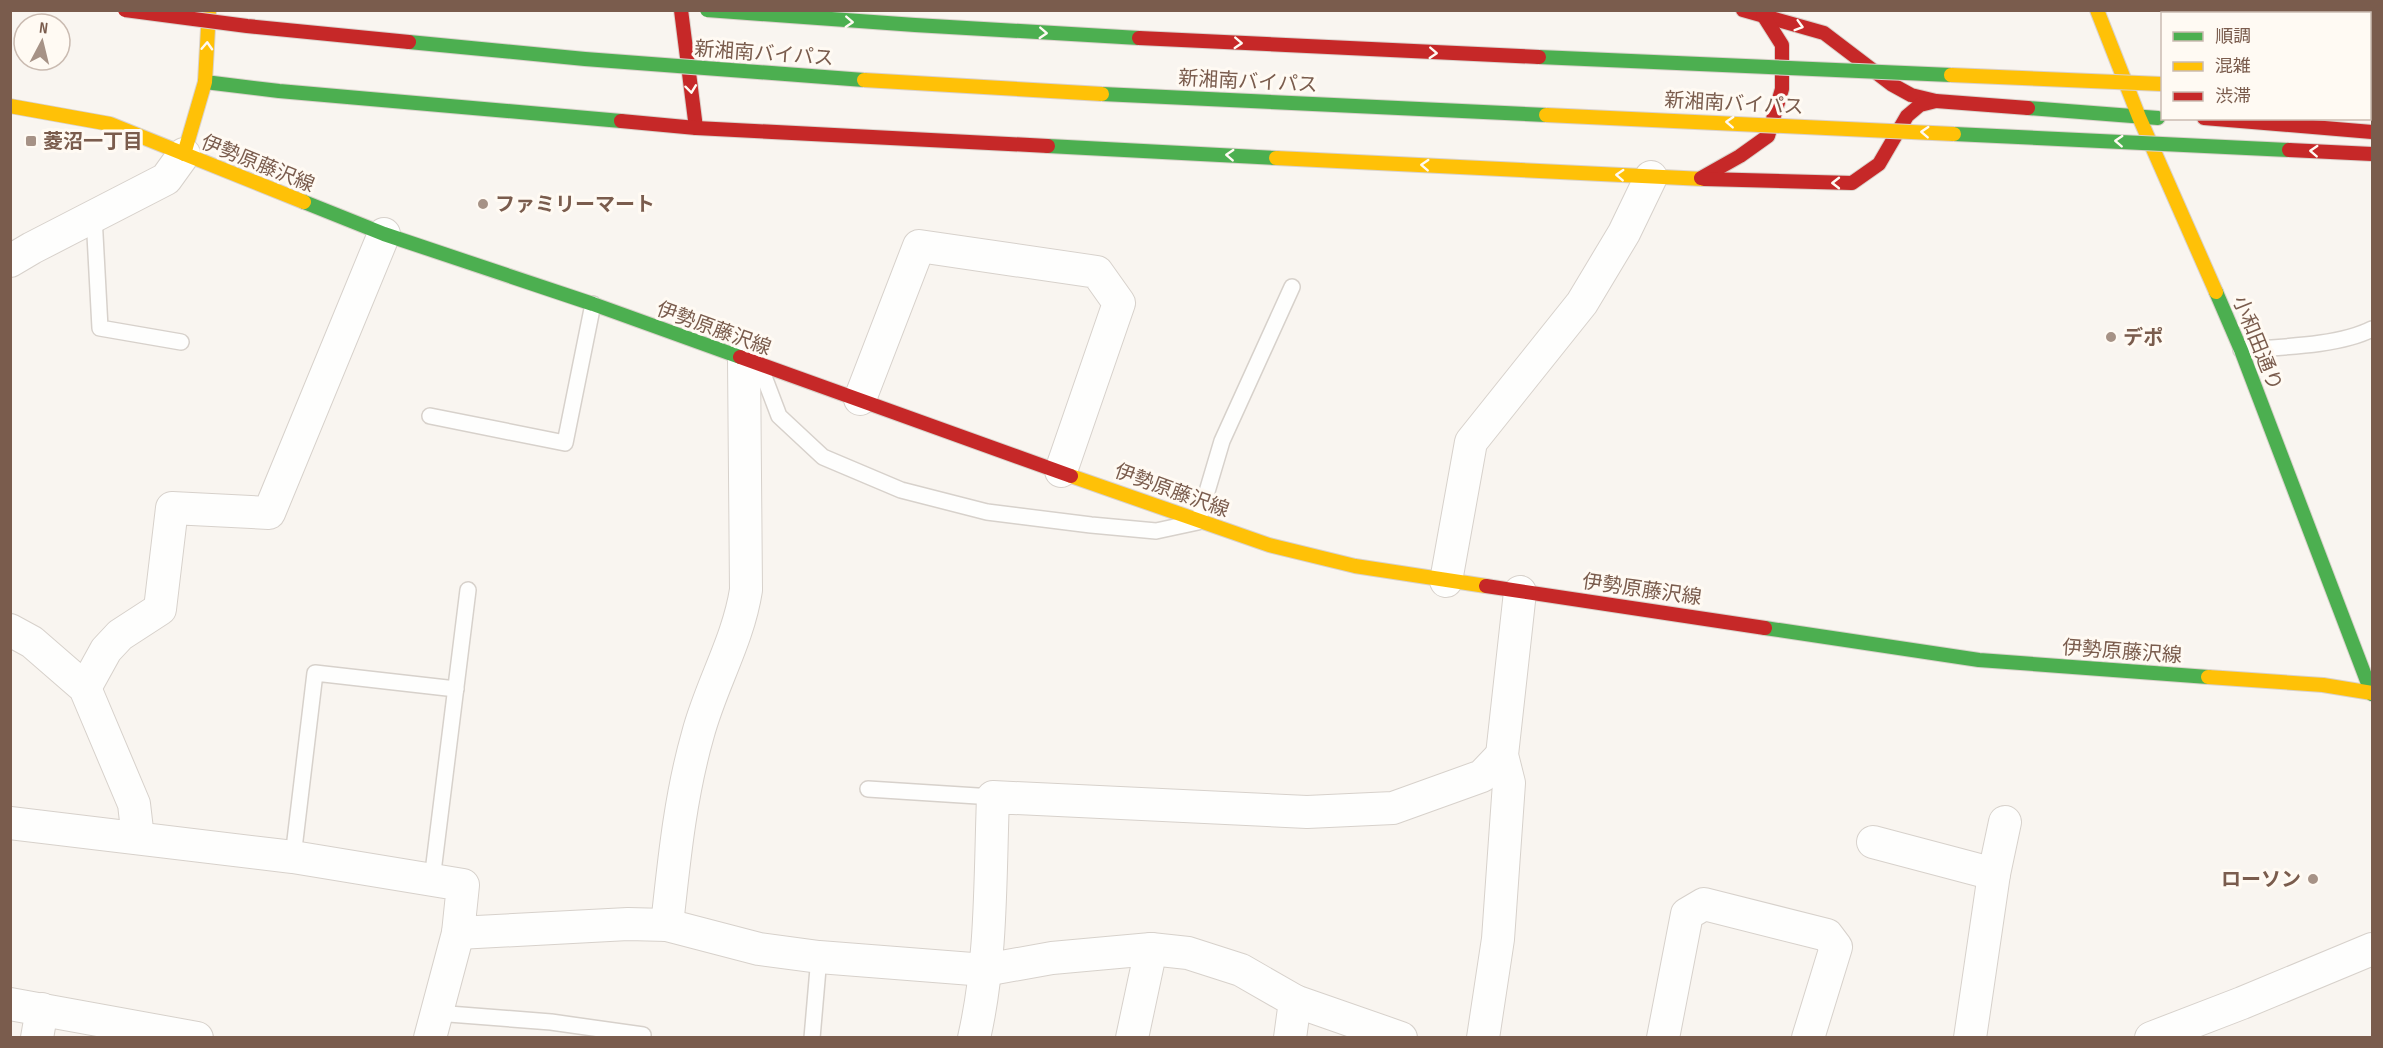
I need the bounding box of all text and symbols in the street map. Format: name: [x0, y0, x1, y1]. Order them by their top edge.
north arrow: [12, 12, 72, 72]
legend: [2161, 12, 2371, 120]
one-way arrow: [844, 15, 853, 28]
text: N: [38, 19, 49, 39]
one-way arrow: [1793, 19, 1804, 31]
text: 順調: [2215, 26, 2251, 47]
one-way arrow: [1039, 27, 1048, 40]
one-way arrow: [1234, 36, 1243, 49]
street label: 新湘南バイパス: [693, 37, 834, 71]
one-way arrow: [200, 42, 213, 51]
one-way arrow: [1428, 46, 1437, 59]
text: 混雑: [2215, 56, 2251, 77]
street label: 新湘南バイパス: [1178, 66, 1318, 98]
one-way arrow: [684, 85, 697, 94]
text: 渋滞: [2215, 86, 2251, 107]
street label: 新湘南バイパス: [1664, 88, 1804, 120]
one-way arrow: [1725, 116, 1734, 129]
one-way arrow: [1920, 125, 1929, 138]
place label: 菱沼一丁目: [43, 130, 143, 154]
street label: 伊勢原藤沢線: [197, 130, 318, 198]
marker: 菱沼一丁目: [24, 134, 38, 148]
one-way arrow: [2115, 135, 2124, 148]
one-way arrow: [2310, 144, 2319, 157]
one-way arrow: [1226, 149, 1235, 162]
one-way arrow: [1421, 159, 1430, 172]
one-way arrow: [1615, 169, 1624, 182]
one-way arrow: [1831, 177, 1840, 189]
place label: ファミリーマート: [495, 193, 655, 217]
marker: ファミリーマート: [476, 197, 490, 211]
street label: 小和田通り: [2227, 293, 2287, 394]
street label: 伊勢原藤沢線: [653, 297, 774, 361]
place label: デポ: [2123, 326, 2163, 350]
marker: デポ: [2104, 330, 2118, 344]
street label: 伊勢原藤沢線: [1111, 459, 1232, 523]
street label: 伊勢原藤沢線: [1581, 570, 1703, 610]
street label: 伊勢原藤沢線: [2061, 636, 2183, 668]
place label: ローソン: [2221, 868, 2301, 892]
marker: ローソン: [2306, 872, 2320, 886]

